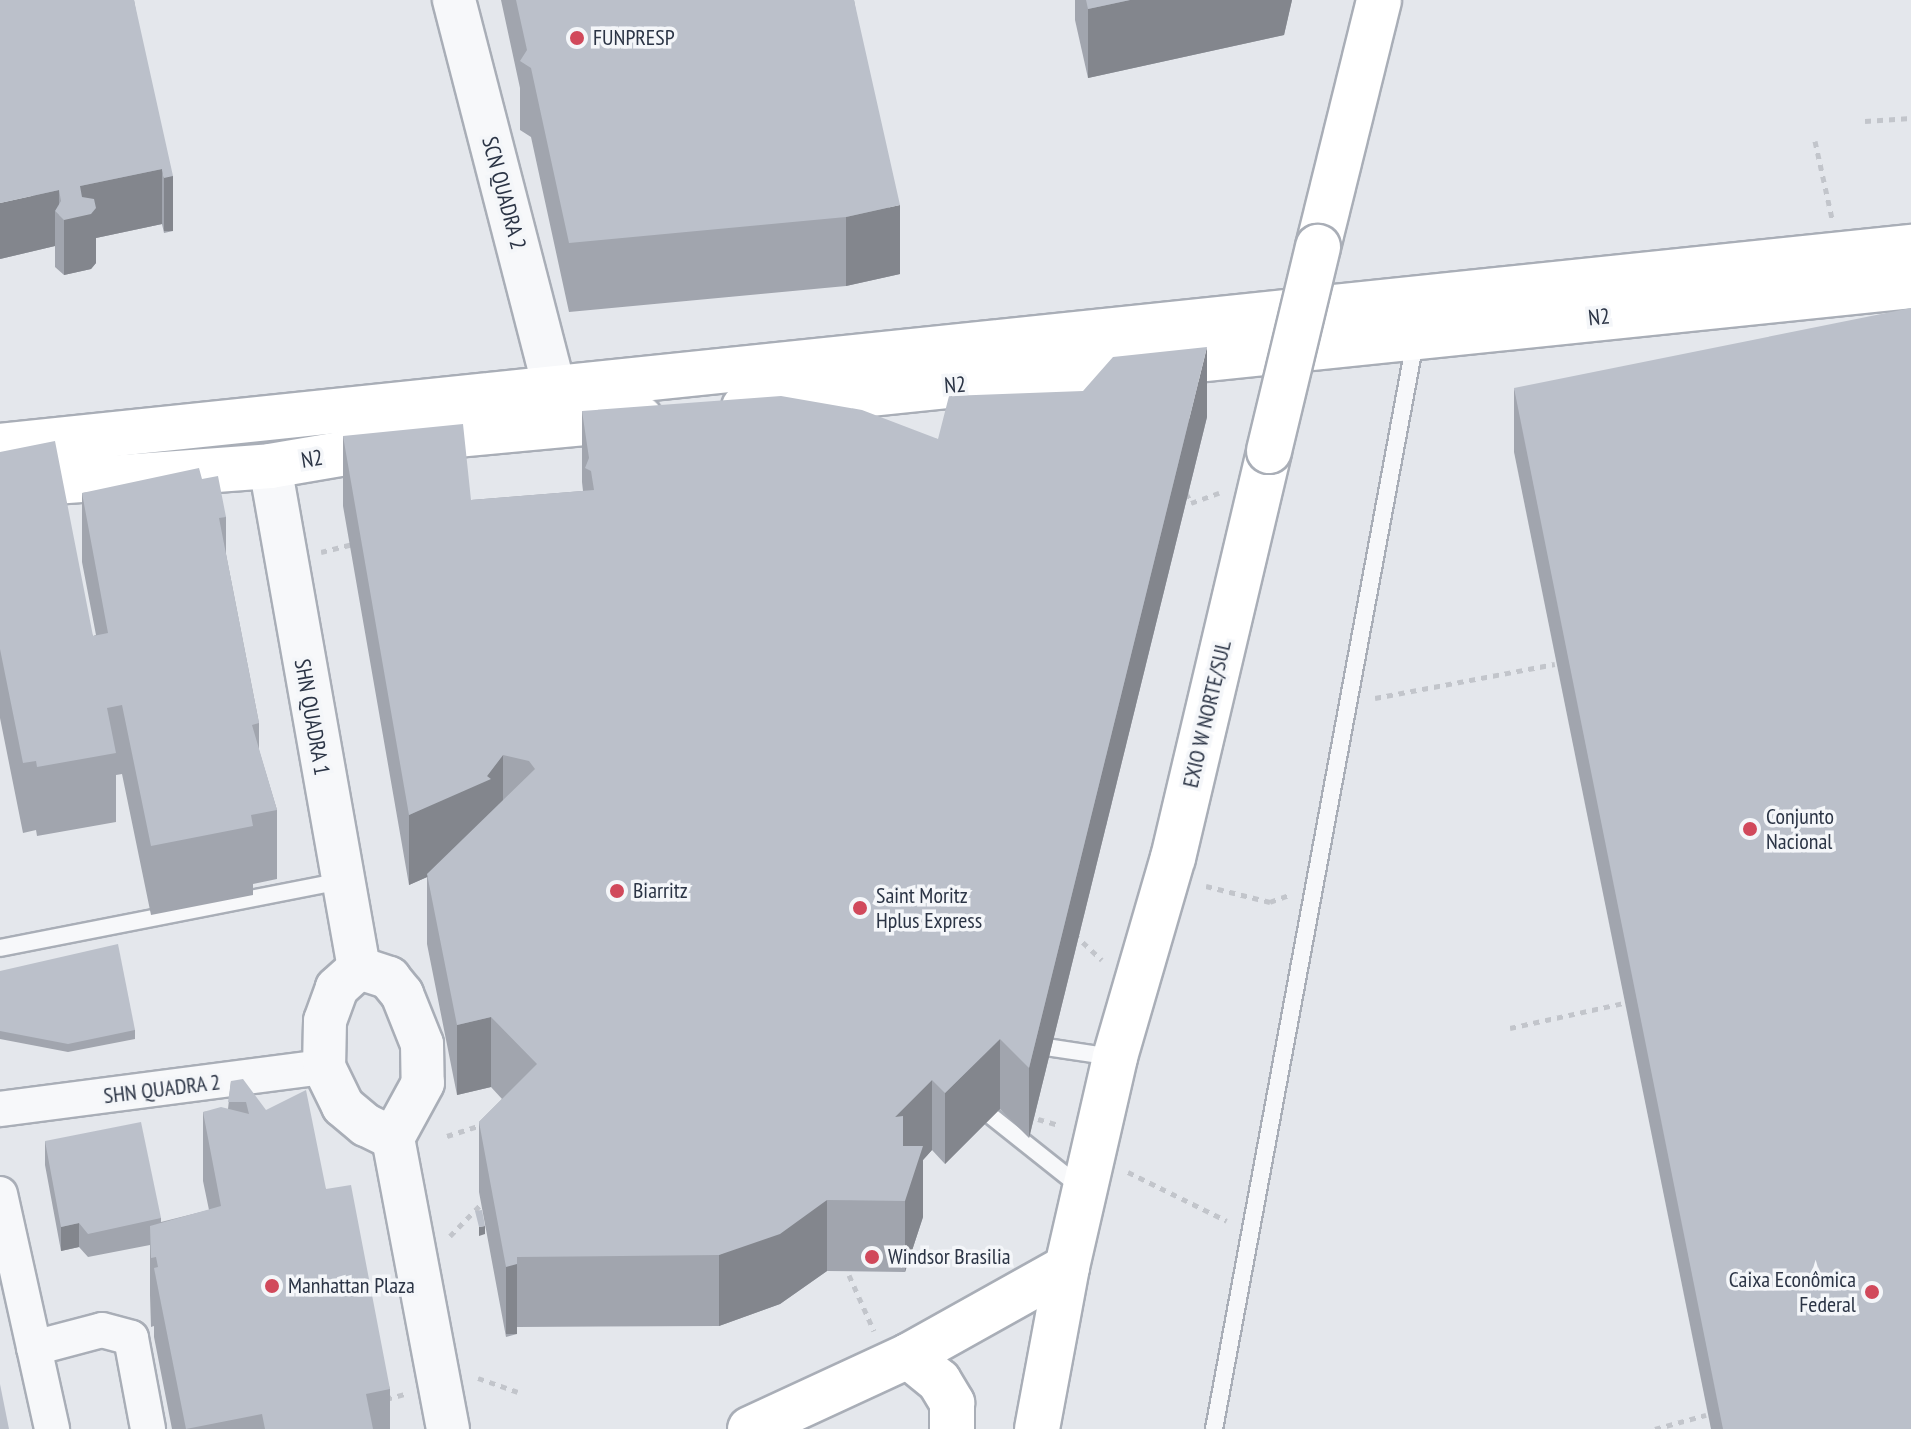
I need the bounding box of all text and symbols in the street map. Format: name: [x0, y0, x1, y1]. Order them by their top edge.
place label: FUNPRESP: [593, 25, 675, 51]
marker: FUNPRESP: [568, 29, 586, 47]
street label: SCN QUADRA 2: [476, 133, 532, 253]
street label: N2: [1587, 303, 1611, 331]
street label: N2: [943, 371, 967, 399]
street label: N2: [299, 444, 325, 474]
street label: EXIO W NORTE/SUL: [1177, 637, 1237, 791]
street label: SHN QUADRA 1: [289, 656, 335, 778]
place label: Conjunto Nacional: [1766, 803, 1834, 854]
marker: Conjunto Nacional: [1741, 820, 1759, 838]
place label: Biarritz: [633, 878, 688, 904]
marker: Biarritz: [608, 882, 626, 900]
place label: Saint Moritz Hplus Express: [876, 882, 982, 934]
marker: Saint Moritz Hplus Express: [851, 899, 869, 917]
street label: SHN QUADRA 2: [102, 1069, 222, 1109]
place label: Windsor Brasilia: [888, 1244, 1010, 1270]
marker: Windsor Brasilia: [863, 1248, 881, 1266]
place label: Caixa Econômica Federal: [1729, 1266, 1856, 1318]
place label: Manhattan Plaza: [288, 1273, 415, 1299]
marker: Manhattan Plaza: [263, 1277, 281, 1295]
marker: Caixa Econômica Federal: [1863, 1283, 1881, 1301]

